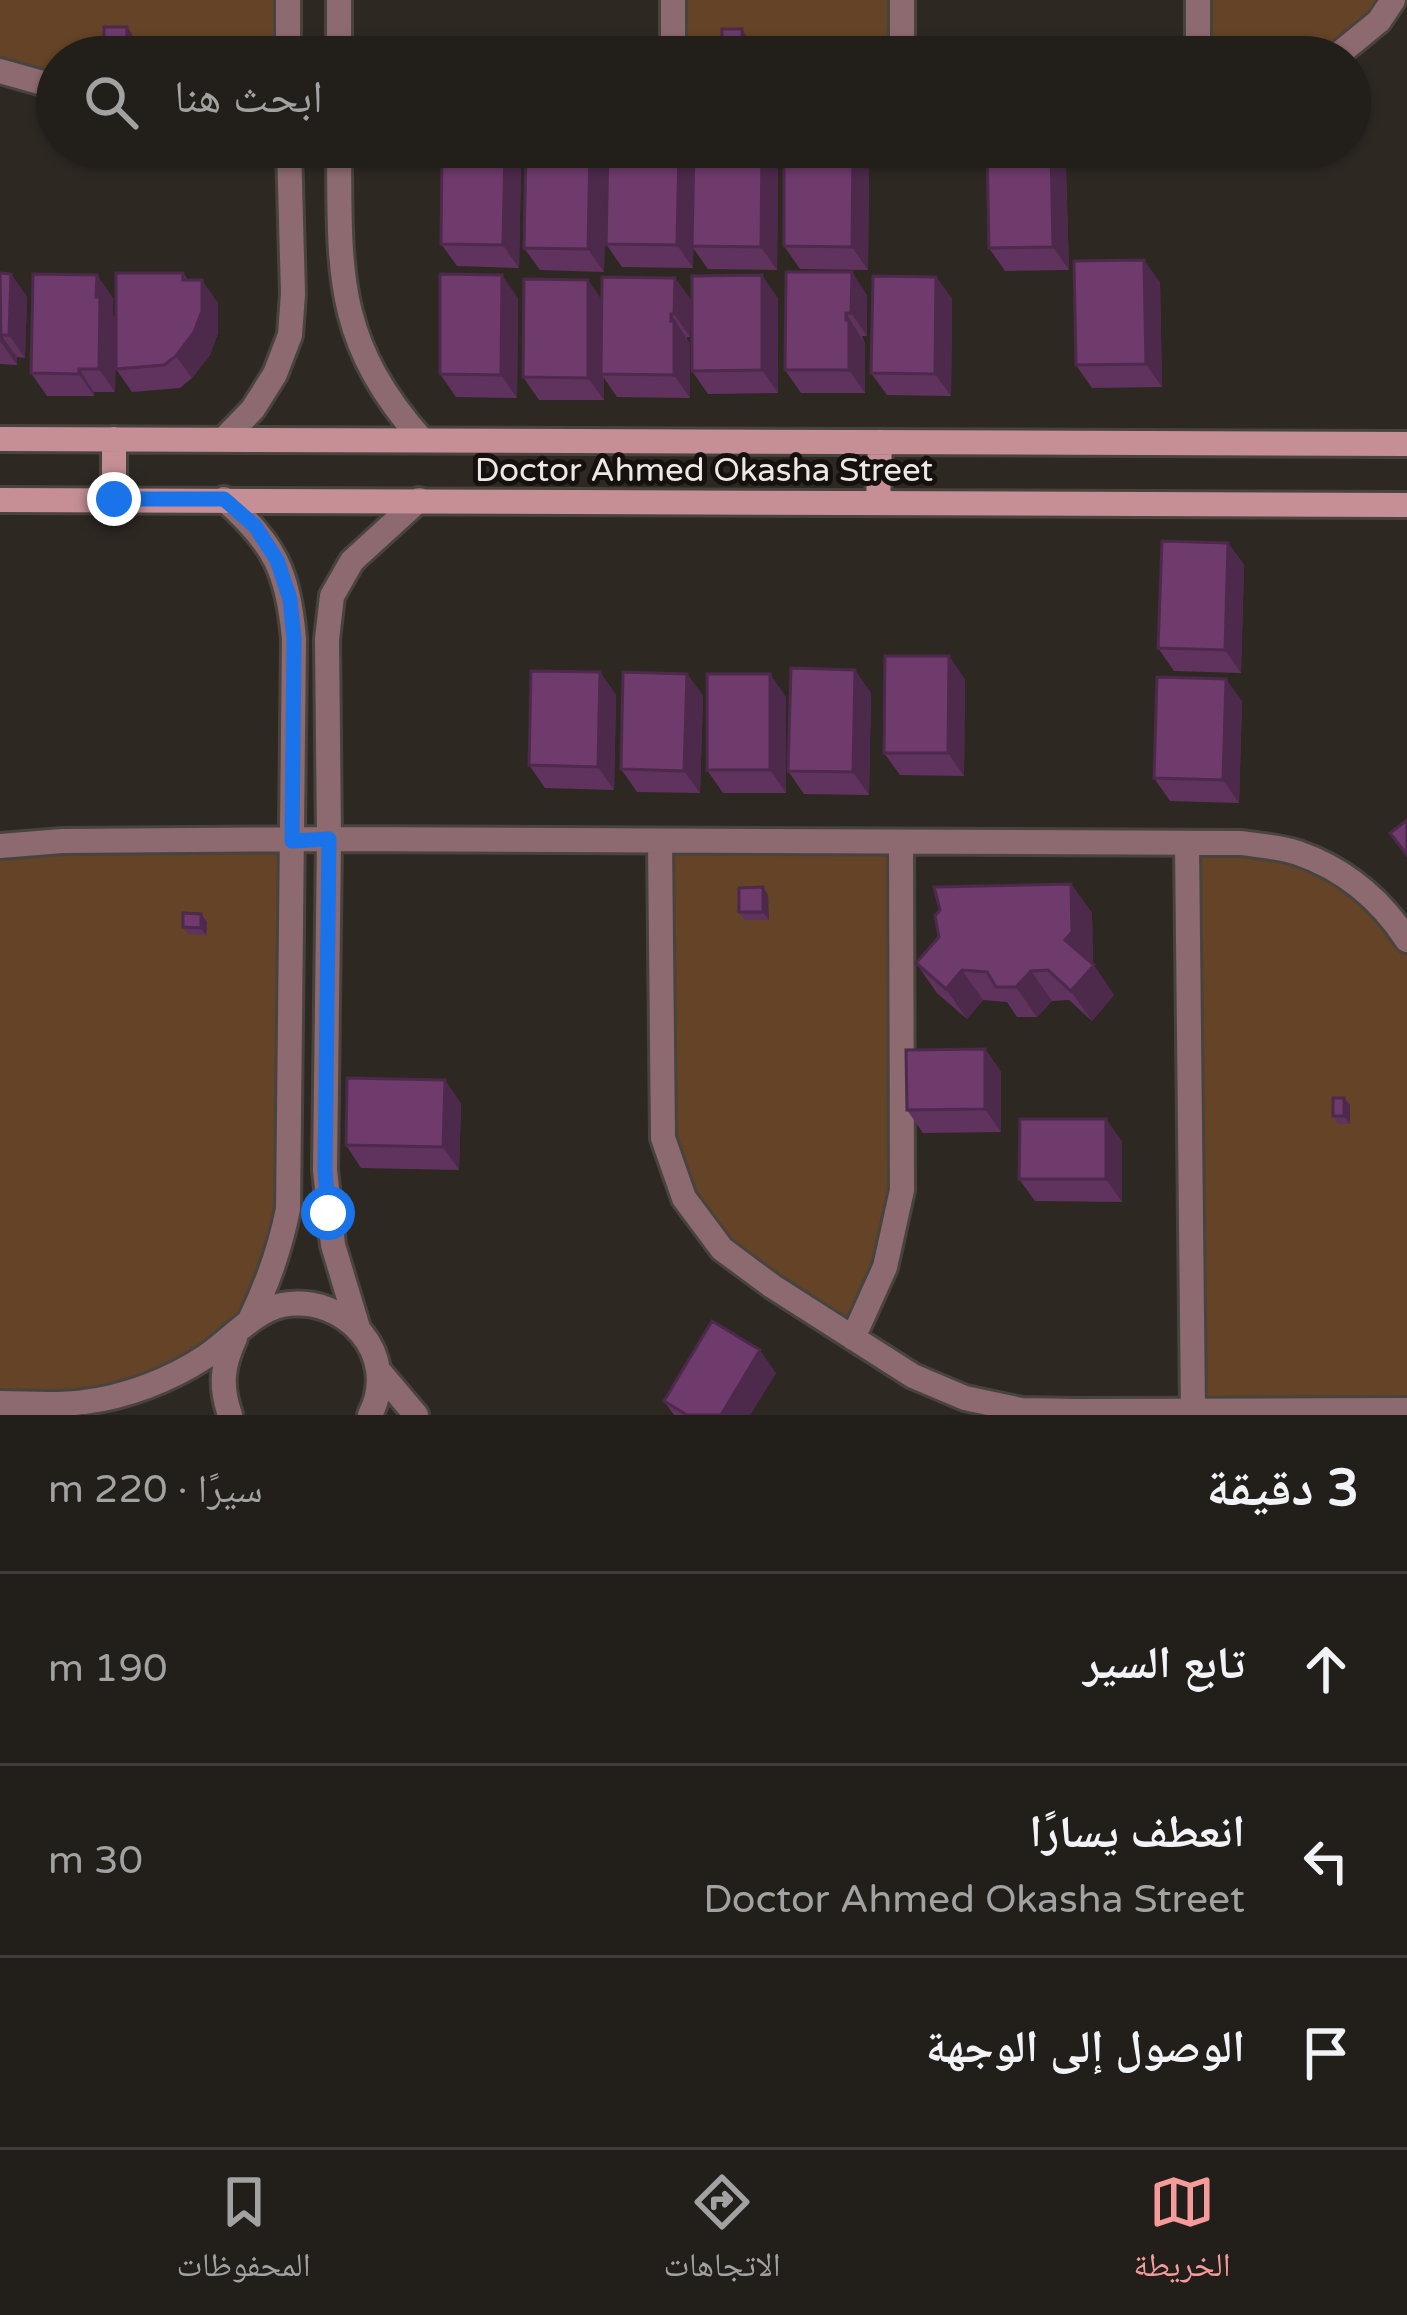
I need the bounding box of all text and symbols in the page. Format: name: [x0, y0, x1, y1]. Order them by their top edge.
search box: [36, 36, 1371, 168]
icon: search: [78, 69, 144, 135]
text: ابحث هنا: [174, 71, 323, 125]
street label: Doctor Ahmed Okasha Street: [475, 451, 933, 490]
route end: [87, 472, 141, 526]
route start: [301, 1186, 355, 1240]
text: 3 دقيقة: [1207, 1458, 1359, 1520]
text: سيرًا · 220 m: [48, 1466, 263, 1513]
icon: ahead: [1293, 1636, 1359, 1702]
text: تابع السير: [1083, 1637, 1245, 1691]
text: 190 m: [48, 1645, 167, 1692]
text: انعطف يسارًا: [1029, 1806, 1245, 1860]
icon: left: [1293, 1828, 1359, 1894]
text: 30 m: [48, 1837, 143, 1884]
text: Doctor Ahmed Okasha Street: [703, 1876, 1245, 1923]
icon: arrive: [1293, 2020, 1359, 2086]
text: الوصول إلى الوجهة: [926, 2021, 1245, 2075]
tab: المحفوظات: [176, 2169, 311, 2297]
tab: الاتجاهات: [663, 2169, 781, 2297]
tab: الخريطة: [1133, 2169, 1231, 2297]

